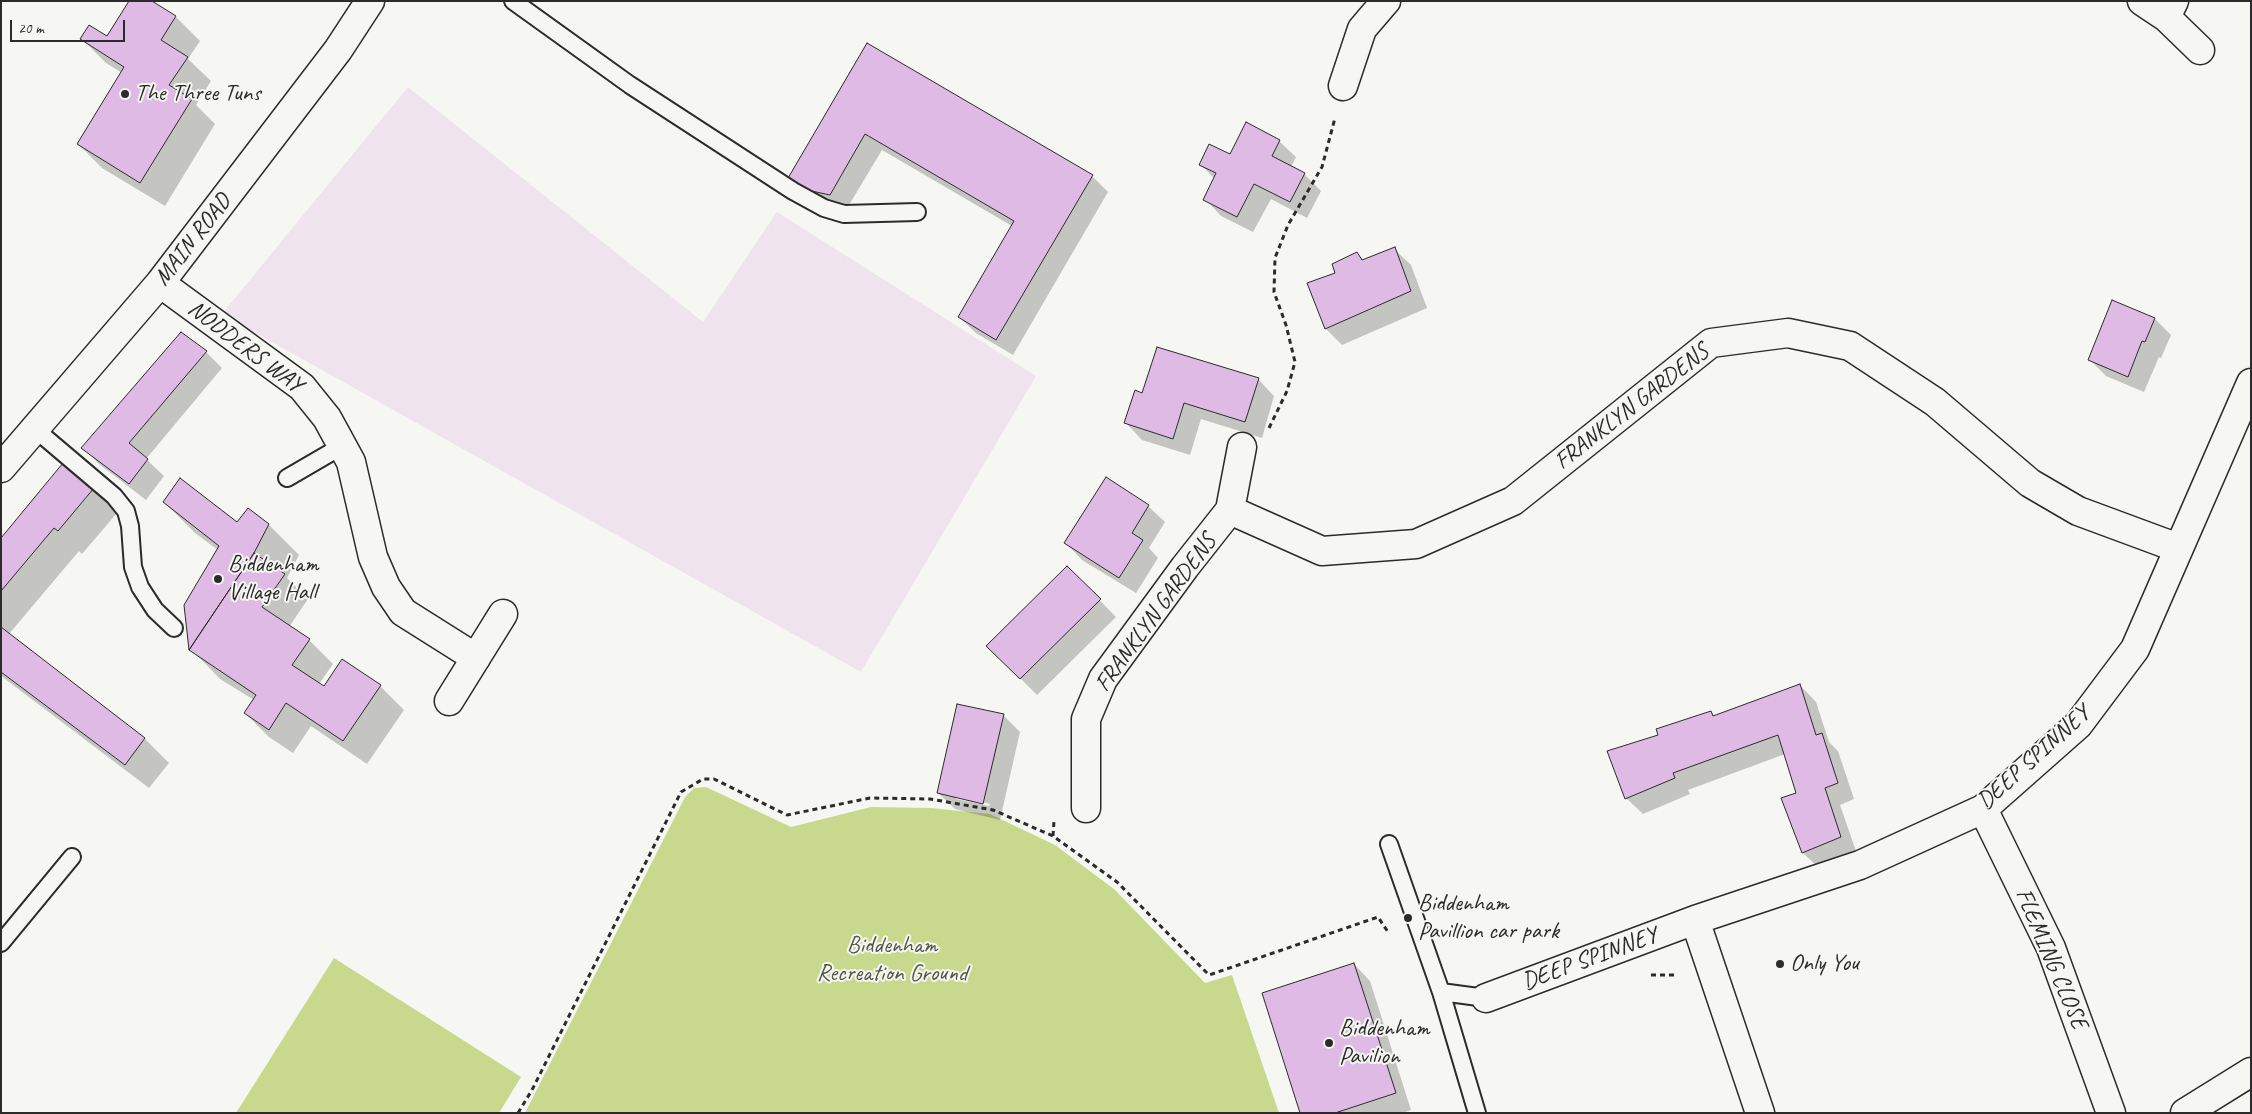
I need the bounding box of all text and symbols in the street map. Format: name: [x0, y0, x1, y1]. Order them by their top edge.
scale bar: [12, 10, 128, 42]
text: 20 m: [18, 19, 44, 38]
place label: The Three Tuns: [135, 80, 261, 108]
marker: The Three Tuns: [119, 88, 131, 100]
street label: MAIN ROAD: [148, 188, 238, 292]
street label: NODDERS WAY: [182, 294, 308, 400]
street label: FRANKLYN GARDENS: [1549, 338, 1715, 476]
street label: FRANKLYN GARDENS: [1089, 529, 1223, 697]
place label: Biddenham Village Hall: [228, 551, 318, 607]
marker: Biddenham Village Hall: [212, 573, 224, 585]
street label: DEEP SPINNEY: [1972, 700, 2096, 816]
street label: FLEMING CLOSE: [2009, 884, 2093, 1034]
place label: Biddenham Pavillion car park: [1418, 890, 1559, 946]
marker: Biddenham Pavillion car park: [1402, 912, 1414, 924]
street label: DEEP SPINNEY: [1518, 921, 1662, 997]
park label: Biddenham Recreation Ground: [817, 932, 967, 988]
place label: Only You: [1790, 950, 1859, 978]
marker: Only You: [1774, 958, 1786, 970]
place label: Biddenham Pavilion: [1339, 1015, 1429, 1071]
marker: Biddenham Pavilion: [1323, 1037, 1335, 1049]

